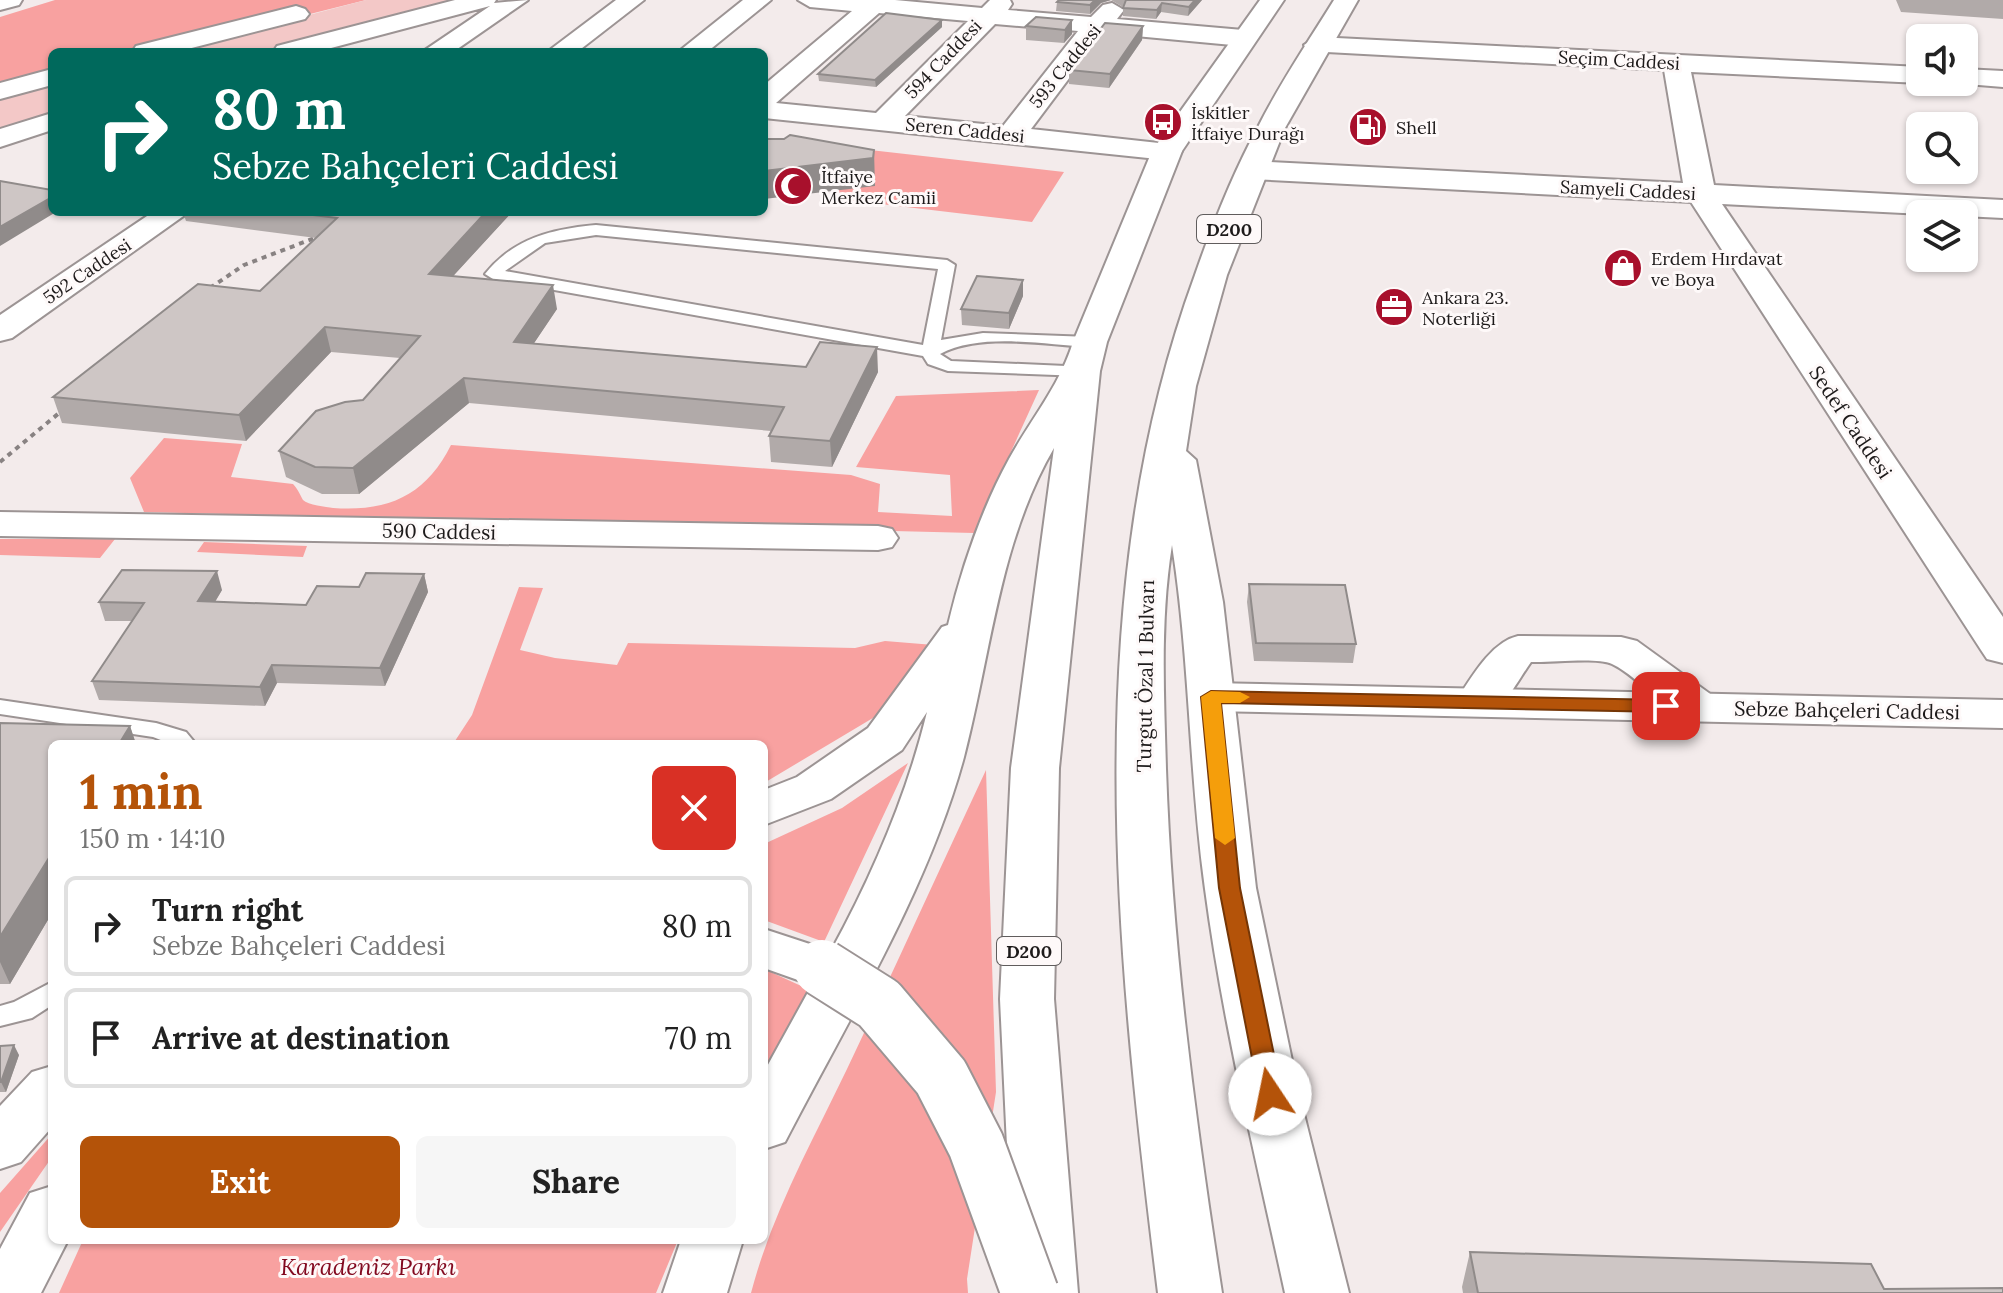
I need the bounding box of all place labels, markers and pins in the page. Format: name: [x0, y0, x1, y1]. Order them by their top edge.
bus stop icon: İskitler İtfaiye Durağı: [1142, 101, 1184, 143]
place label: İskitler İtfaiye Durağı: [1191, 101, 1304, 145]
fuel station icon: Shell: [1347, 106, 1389, 148]
place label: Shell: [1396, 116, 1437, 139]
mosque icon: İtfaiye Merkez Camii: [772, 165, 814, 207]
place label: İtfaiye Merkez Camii: [821, 165, 936, 209]
shop icon: Erdem Hırdavat ve Boya: [1602, 247, 1644, 289]
place label: Erdem Hırdavat ve Boya: [1651, 247, 1783, 291]
office icon: Ankara 23. Noterliği: [1373, 286, 1415, 328]
place label: Ankara 23. Noterliği: [1421, 286, 1509, 330]
pin: [1632, 672, 1700, 740]

